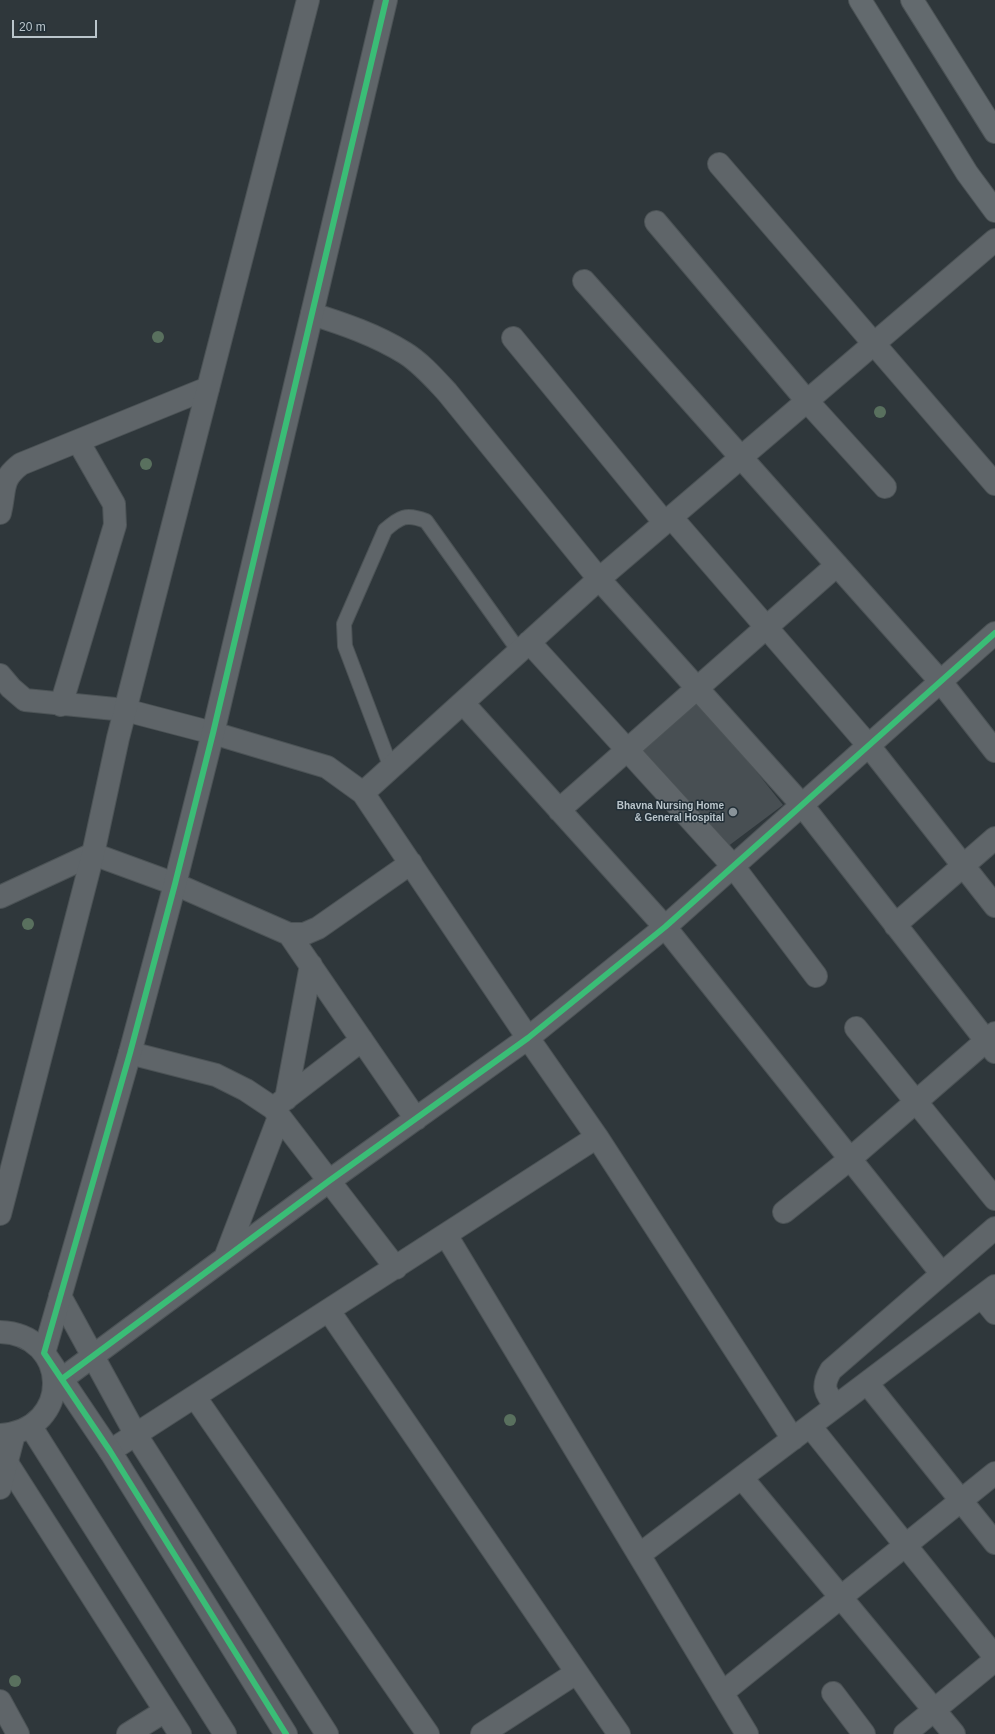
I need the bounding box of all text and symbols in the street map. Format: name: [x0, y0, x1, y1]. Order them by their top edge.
scale bar: [14, 12, 99, 38]
text: 20 m: [19, 20, 46, 34]
place label: Bhavna Nursing Home & General Hospital: [617, 800, 724, 824]
marker: Bhavna Nursing Home & General Hospital: [727, 806, 739, 818]

